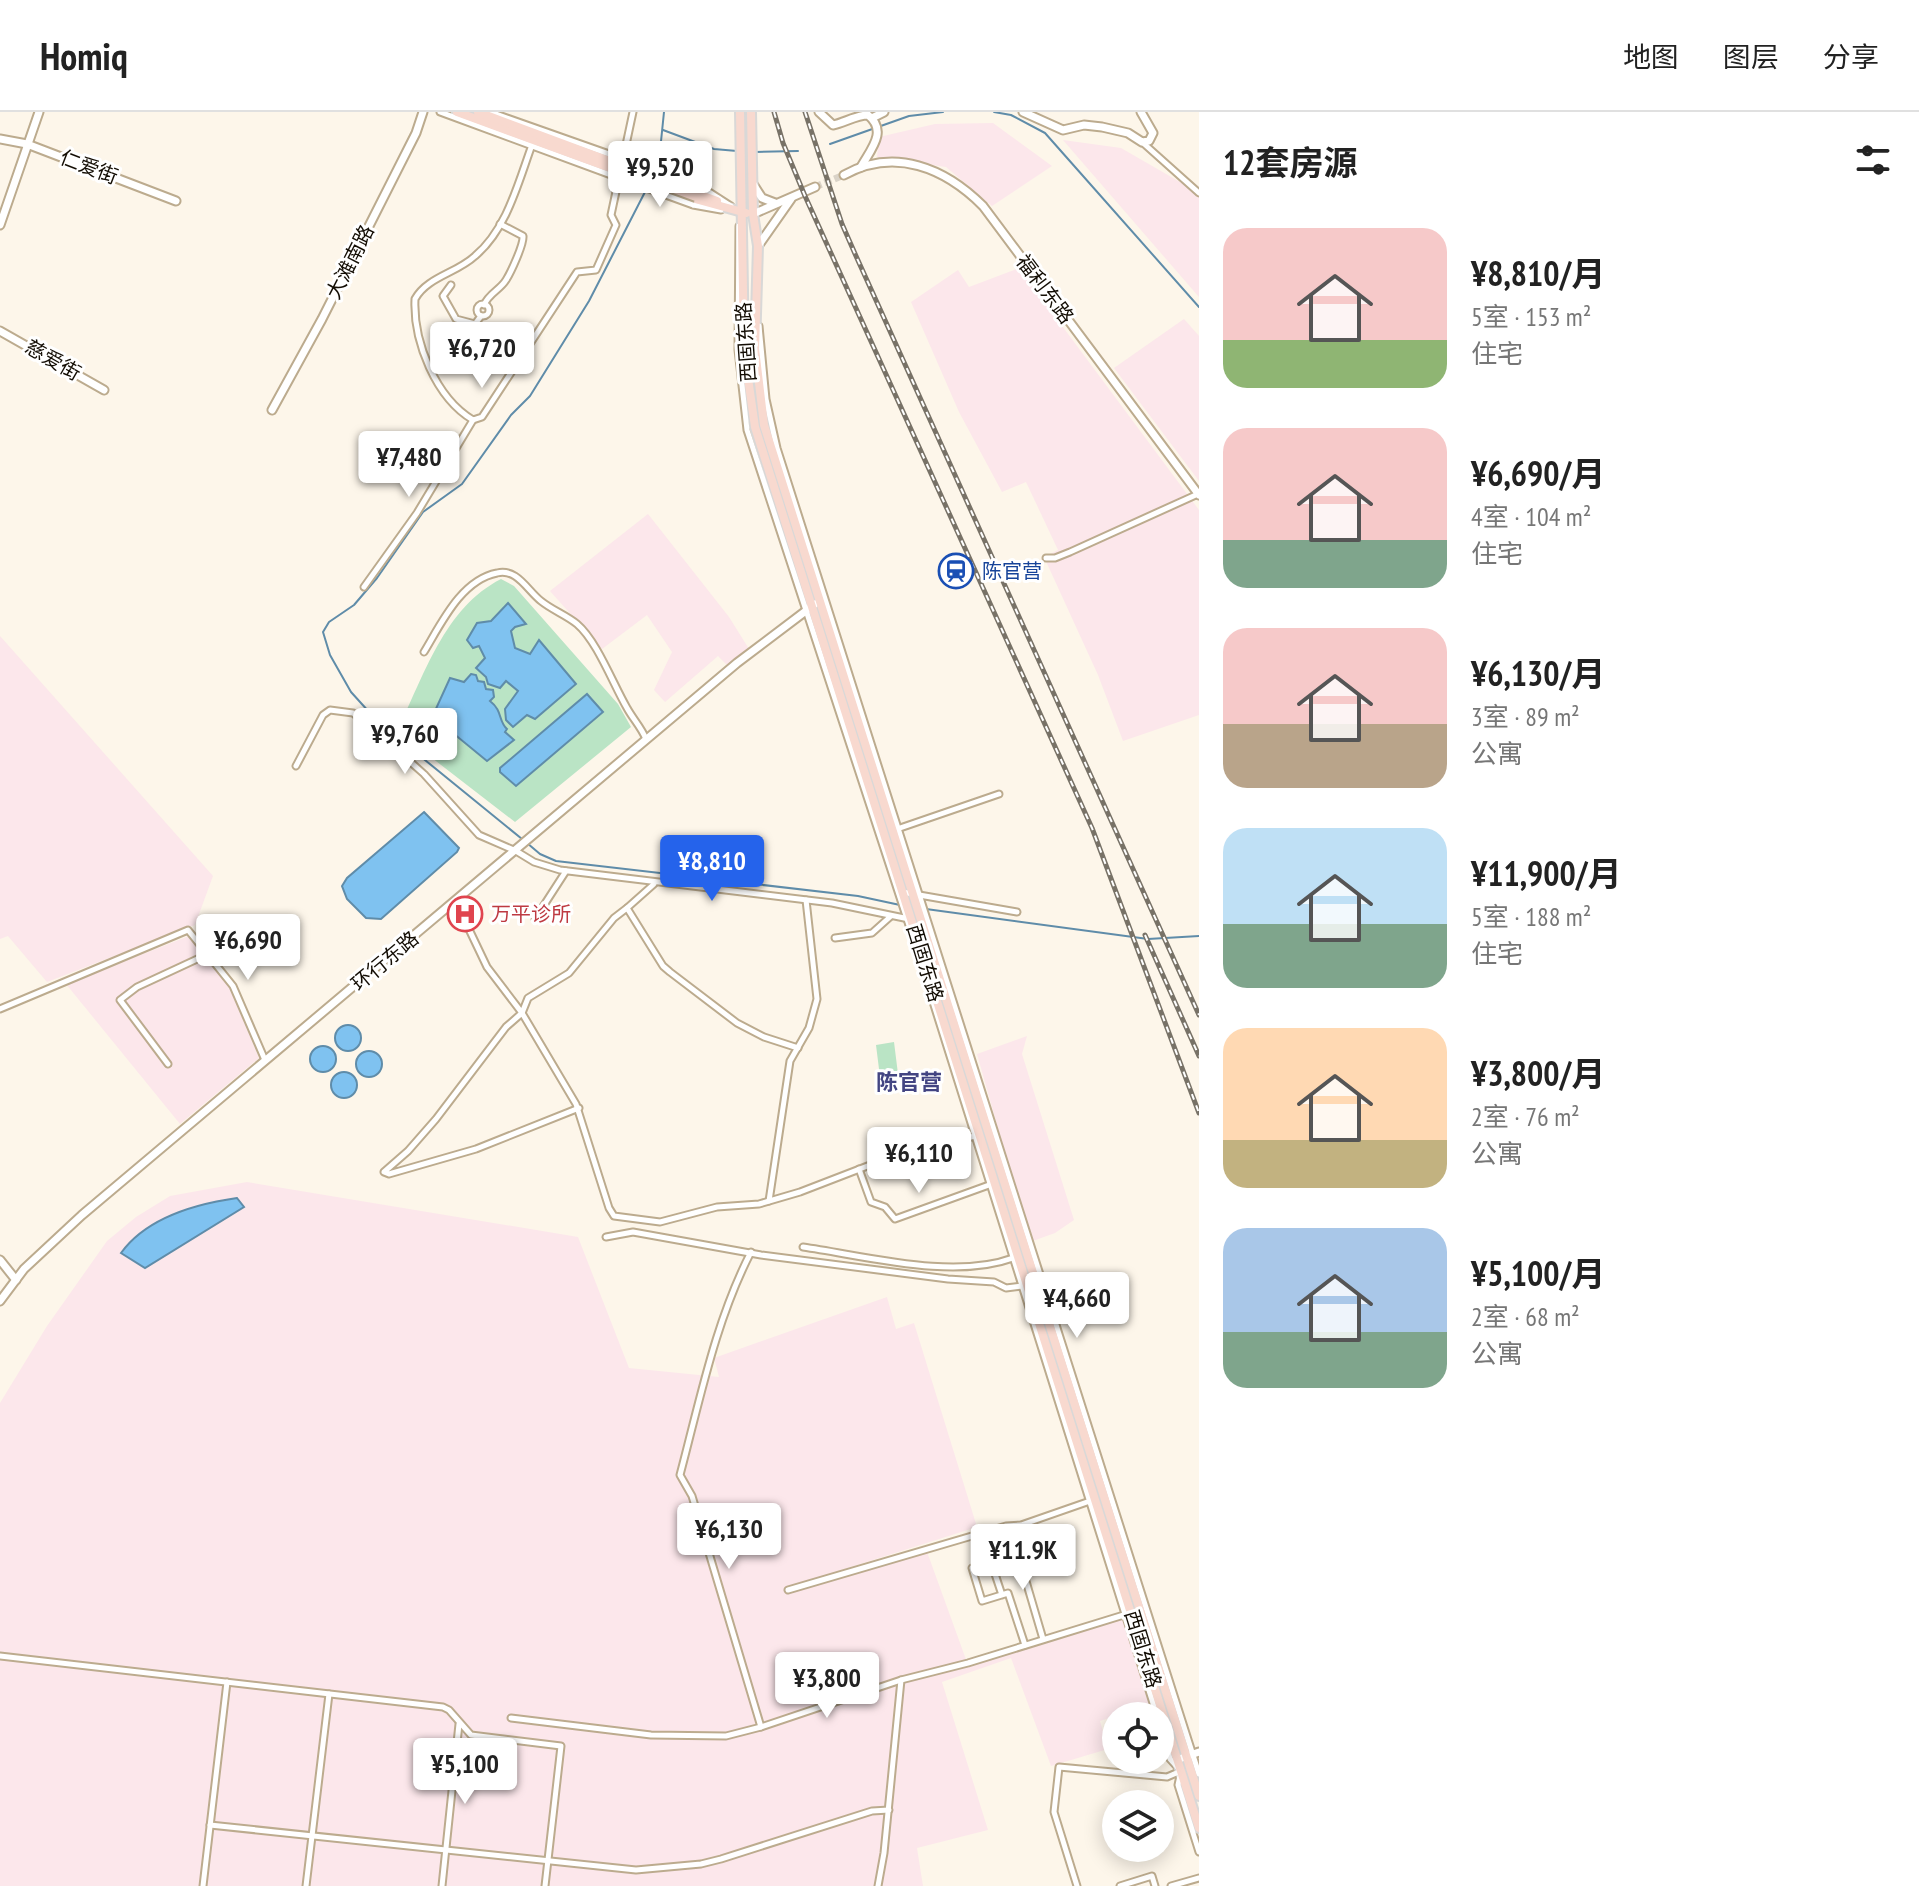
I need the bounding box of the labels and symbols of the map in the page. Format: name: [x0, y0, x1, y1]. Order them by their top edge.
pin: ¥9,520: [595, 141, 725, 209]
street label: 仁爱街: [56, 144, 122, 190]
street label: 大滩南路: [320, 220, 380, 304]
street label: 福利东路: [1011, 249, 1079, 329]
street label: 西固东路: [730, 301, 762, 383]
pin: ¥6,720: [417, 322, 547, 390]
street label: 慈爱街: [21, 334, 85, 386]
pin: ¥7,480: [344, 431, 474, 499]
station icon: 陈官营: [937, 552, 975, 590]
place label: 陈官营: [982, 558, 1042, 584]
pin: ¥9,760: [340, 708, 470, 776]
pin: ¥8,810: [647, 835, 777, 903]
hospital icon: 万平诊所: [446, 895, 484, 933]
place label: 万平诊所: [491, 901, 571, 927]
pin: ¥6,690: [183, 914, 313, 982]
street label: 西固东路: [901, 921, 949, 1005]
street label: 环行东路: [346, 925, 424, 997]
district label: 陈官营: [876, 1068, 942, 1096]
pin: ¥6,110: [854, 1127, 984, 1195]
pin: ¥4,660: [1012, 1272, 1142, 1340]
pin: ¥6,130: [664, 1503, 794, 1571]
pin: ¥11.9K: [958, 1524, 1088, 1592]
street label: 西固东路: [1119, 1607, 1167, 1691]
pin: ¥3,800: [762, 1652, 892, 1720]
pin: ¥5,100: [400, 1738, 530, 1806]

